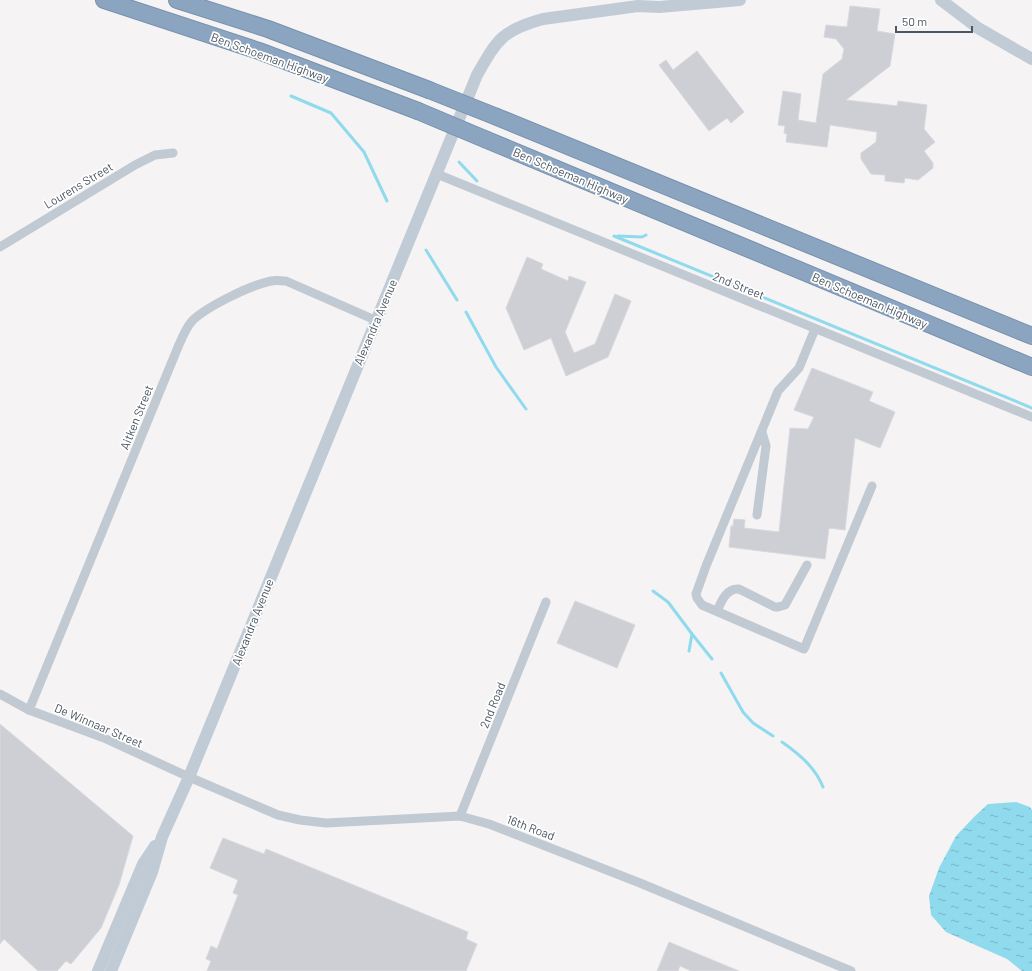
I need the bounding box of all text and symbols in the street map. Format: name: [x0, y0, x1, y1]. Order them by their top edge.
scale bar: [896, 8, 972, 34]
text: 50 m: [902, 14, 927, 28]
street label: Ben Schoeman Highway: [209, 29, 331, 85]
street label: Ben Schoeman Highway: [511, 144, 631, 206]
street label: Lourens Street: [41, 159, 115, 211]
street label: 2nd Street: [711, 268, 767, 302]
street label: Ben Schoeman Highway: [810, 269, 930, 331]
street label: Alexandra Avenue: [351, 277, 399, 367]
street label: Aitken Street: [117, 383, 155, 451]
street label: Alexandra Avenue: [228, 577, 276, 667]
street label: 2nd Road: [476, 680, 508, 730]
street label: De Winnaar Street: [53, 700, 145, 750]
street label: 16th Road: [505, 811, 557, 843]

